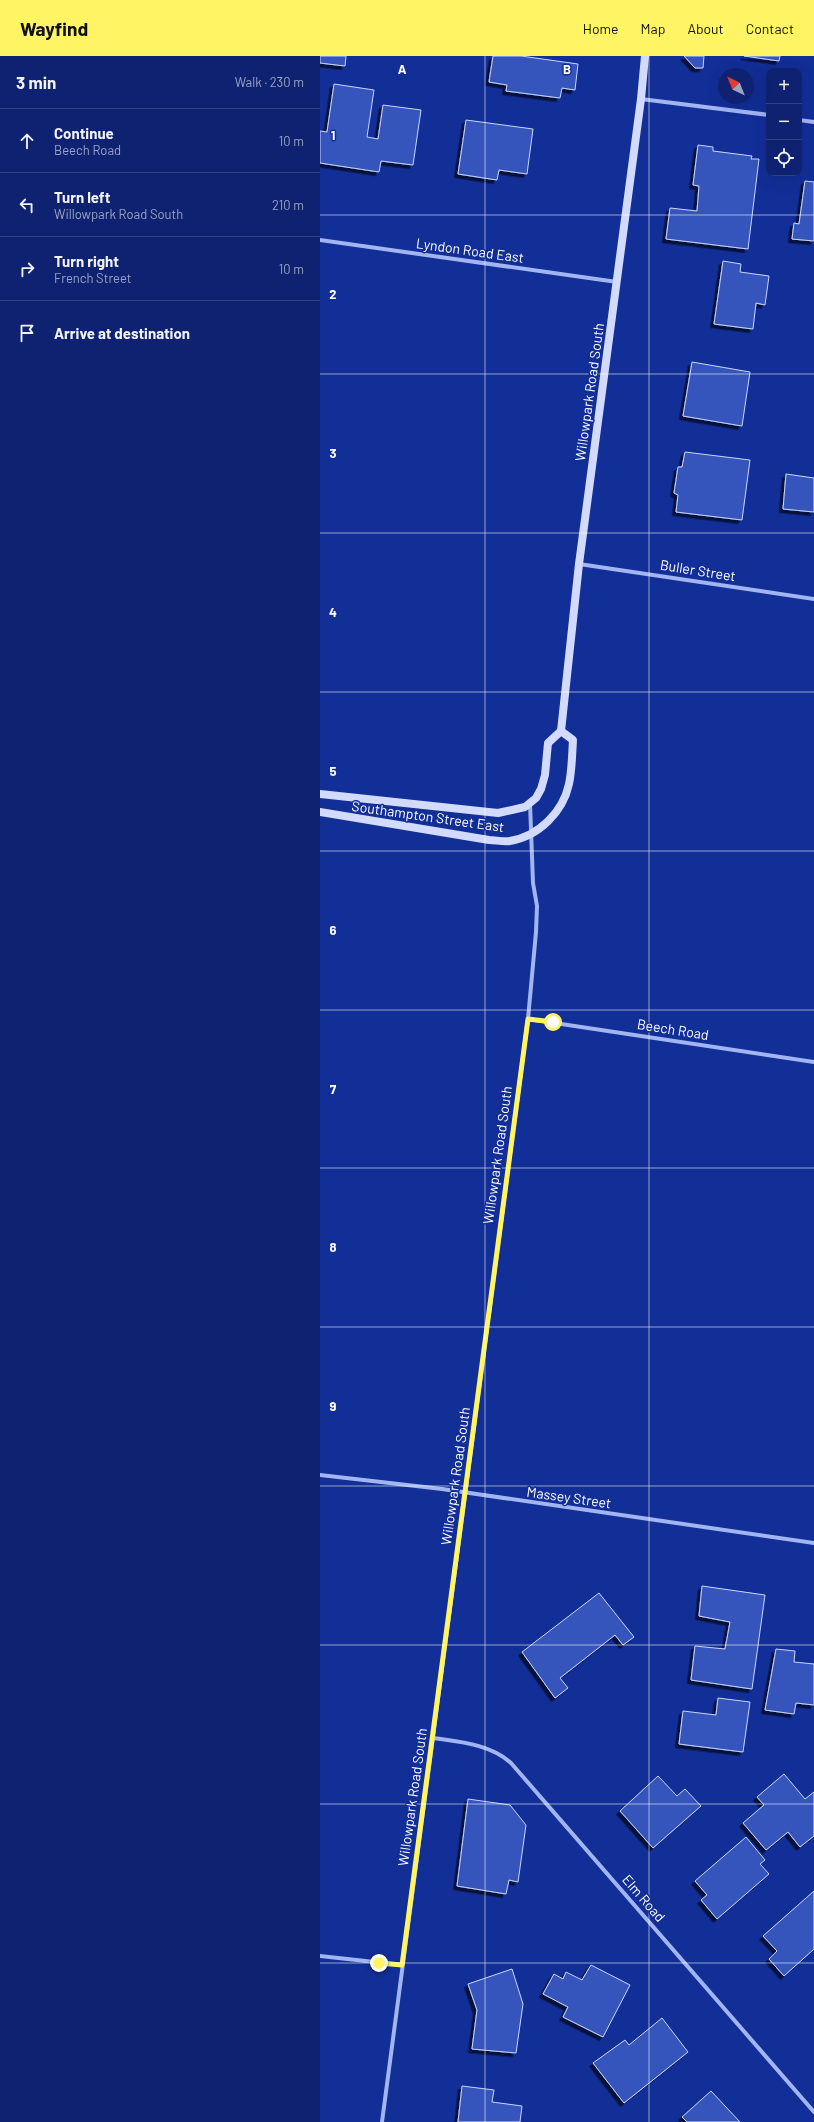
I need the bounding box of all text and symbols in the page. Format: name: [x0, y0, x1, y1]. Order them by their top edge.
text: Wayfind: [20, 17, 88, 40]
text: Home: [583, 20, 619, 37]
text: Map: [641, 20, 665, 37]
text: About: [687, 20, 724, 37]
text: Contact: [746, 20, 794, 37]
text: A: [398, 61, 407, 77]
text: B: [563, 61, 571, 77]
north arrow: [718, 68, 754, 104]
map controls: [766, 68, 802, 176]
button: +: [766, 68, 802, 104]
text: 3 min: [16, 72, 56, 92]
text: Walk · 230 m: [235, 74, 304, 90]
button: −: [766, 104, 802, 140]
text: Continue: [54, 124, 114, 142]
text: 1: [331, 127, 335, 143]
icon: ahead: [16, 130, 38, 152]
text: 10 m: [279, 133, 304, 149]
button: locate: [766, 140, 802, 176]
text: Beech Road: [54, 142, 121, 158]
text: Turn left: [54, 188, 110, 206]
icon: left: [16, 194, 38, 216]
text: 210 m: [272, 197, 304, 213]
text: Willowpark Road South: [54, 206, 183, 222]
street label: Lyndon Road East: [415, 234, 525, 266]
text: Turn right: [54, 252, 119, 270]
icon: right: [16, 258, 38, 280]
text: 10 m: [279, 261, 304, 277]
text: French Street: [54, 270, 132, 286]
text: 2: [329, 286, 337, 302]
icon: arrive: [16, 322, 38, 344]
street label: Willowpark Road South: [571, 322, 607, 462]
text: Arrive at destination: [54, 324, 190, 342]
text: 3: [329, 445, 337, 461]
street label: Buller Street: [659, 556, 737, 584]
text: 4: [329, 604, 337, 620]
text: 5: [329, 763, 337, 779]
street label: Southampton Street East: [351, 797, 505, 835]
text: 6: [330, 922, 337, 938]
route start: [544, 1013, 562, 1031]
street label: Beech Road: [636, 1015, 710, 1043]
text: 7: [330, 1081, 337, 1097]
street label: Willowpark Road South: [479, 1085, 515, 1225]
text: 8: [329, 1239, 337, 1255]
text: 9: [330, 1398, 337, 1414]
street label: Willowpark Road South: [437, 1406, 473, 1546]
street label: Massey Street: [526, 1483, 612, 1511]
street label: Willowpark Road South: [394, 1727, 430, 1867]
street label: Elm Road: [619, 1871, 669, 1925]
route end: [370, 1954, 388, 1972]

